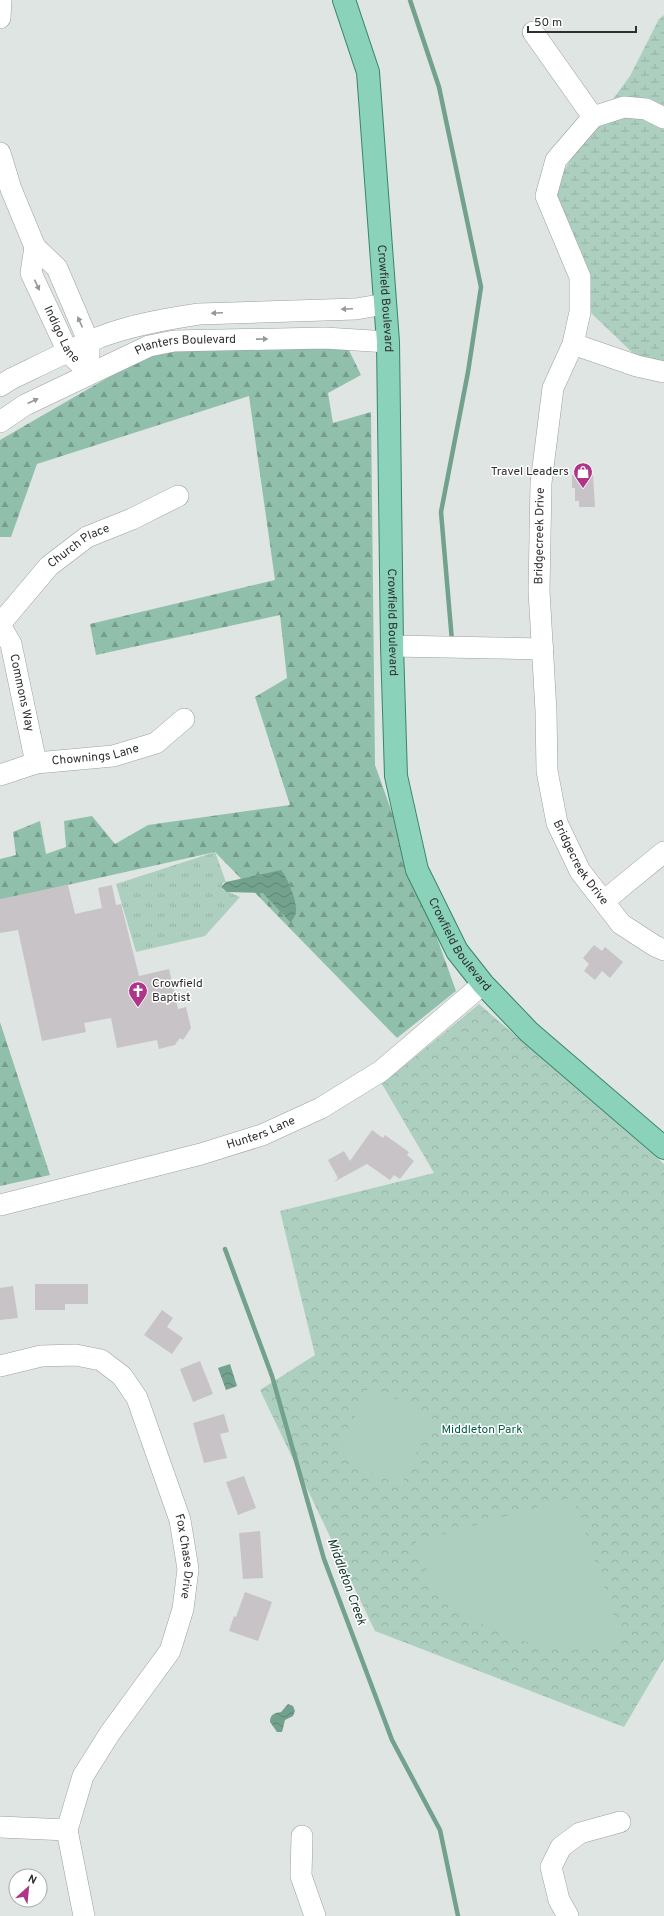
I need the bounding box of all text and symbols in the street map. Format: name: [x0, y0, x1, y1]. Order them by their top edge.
scale bar: [528, 8, 636, 34]
text: 50 m: [534, 15, 562, 31]
street label: Crowfield Boulevard: [373, 244, 396, 352]
one-way arrow: [34, 279, 40, 290]
street label: Indigo Lane: [40, 303, 83, 367]
one-way arrow: [340, 306, 353, 312]
one-way arrow: [210, 310, 223, 316]
one-way arrow: [77, 316, 83, 327]
street label: Planters Boulevard: [132, 332, 236, 360]
one-way arrow: [256, 336, 269, 342]
one-way arrow: [27, 398, 39, 404]
shop icon: Travel Leaders: [572, 461, 594, 489]
place label: Travel Leaders: [491, 464, 569, 480]
street label: Bridgecreek Drive: [531, 487, 549, 585]
street label: Church Place: [45, 521, 112, 572]
street label: Crowfield Boulevard: [383, 568, 401, 677]
street label: Commons Way: [5, 653, 37, 733]
street label: Chownings Lane: [51, 741, 141, 770]
street label: Bridgecreek Drive: [549, 818, 612, 909]
street label: Crowfield Boulevard: [424, 895, 494, 995]
place label: Crowfield Baptist: [152, 976, 203, 1006]
church icon: Crowfield Baptist: [127, 980, 149, 1008]
street label: Hunters Lane: [225, 1113, 298, 1153]
park label: Middleton Park: [441, 1422, 523, 1438]
street label: Fox Chase Drive: [171, 1512, 196, 1600]
water label: Middleton Creek: [323, 1536, 369, 1628]
north arrow: [8, 1868, 48, 1908]
text: N: [25, 1872, 39, 1888]

